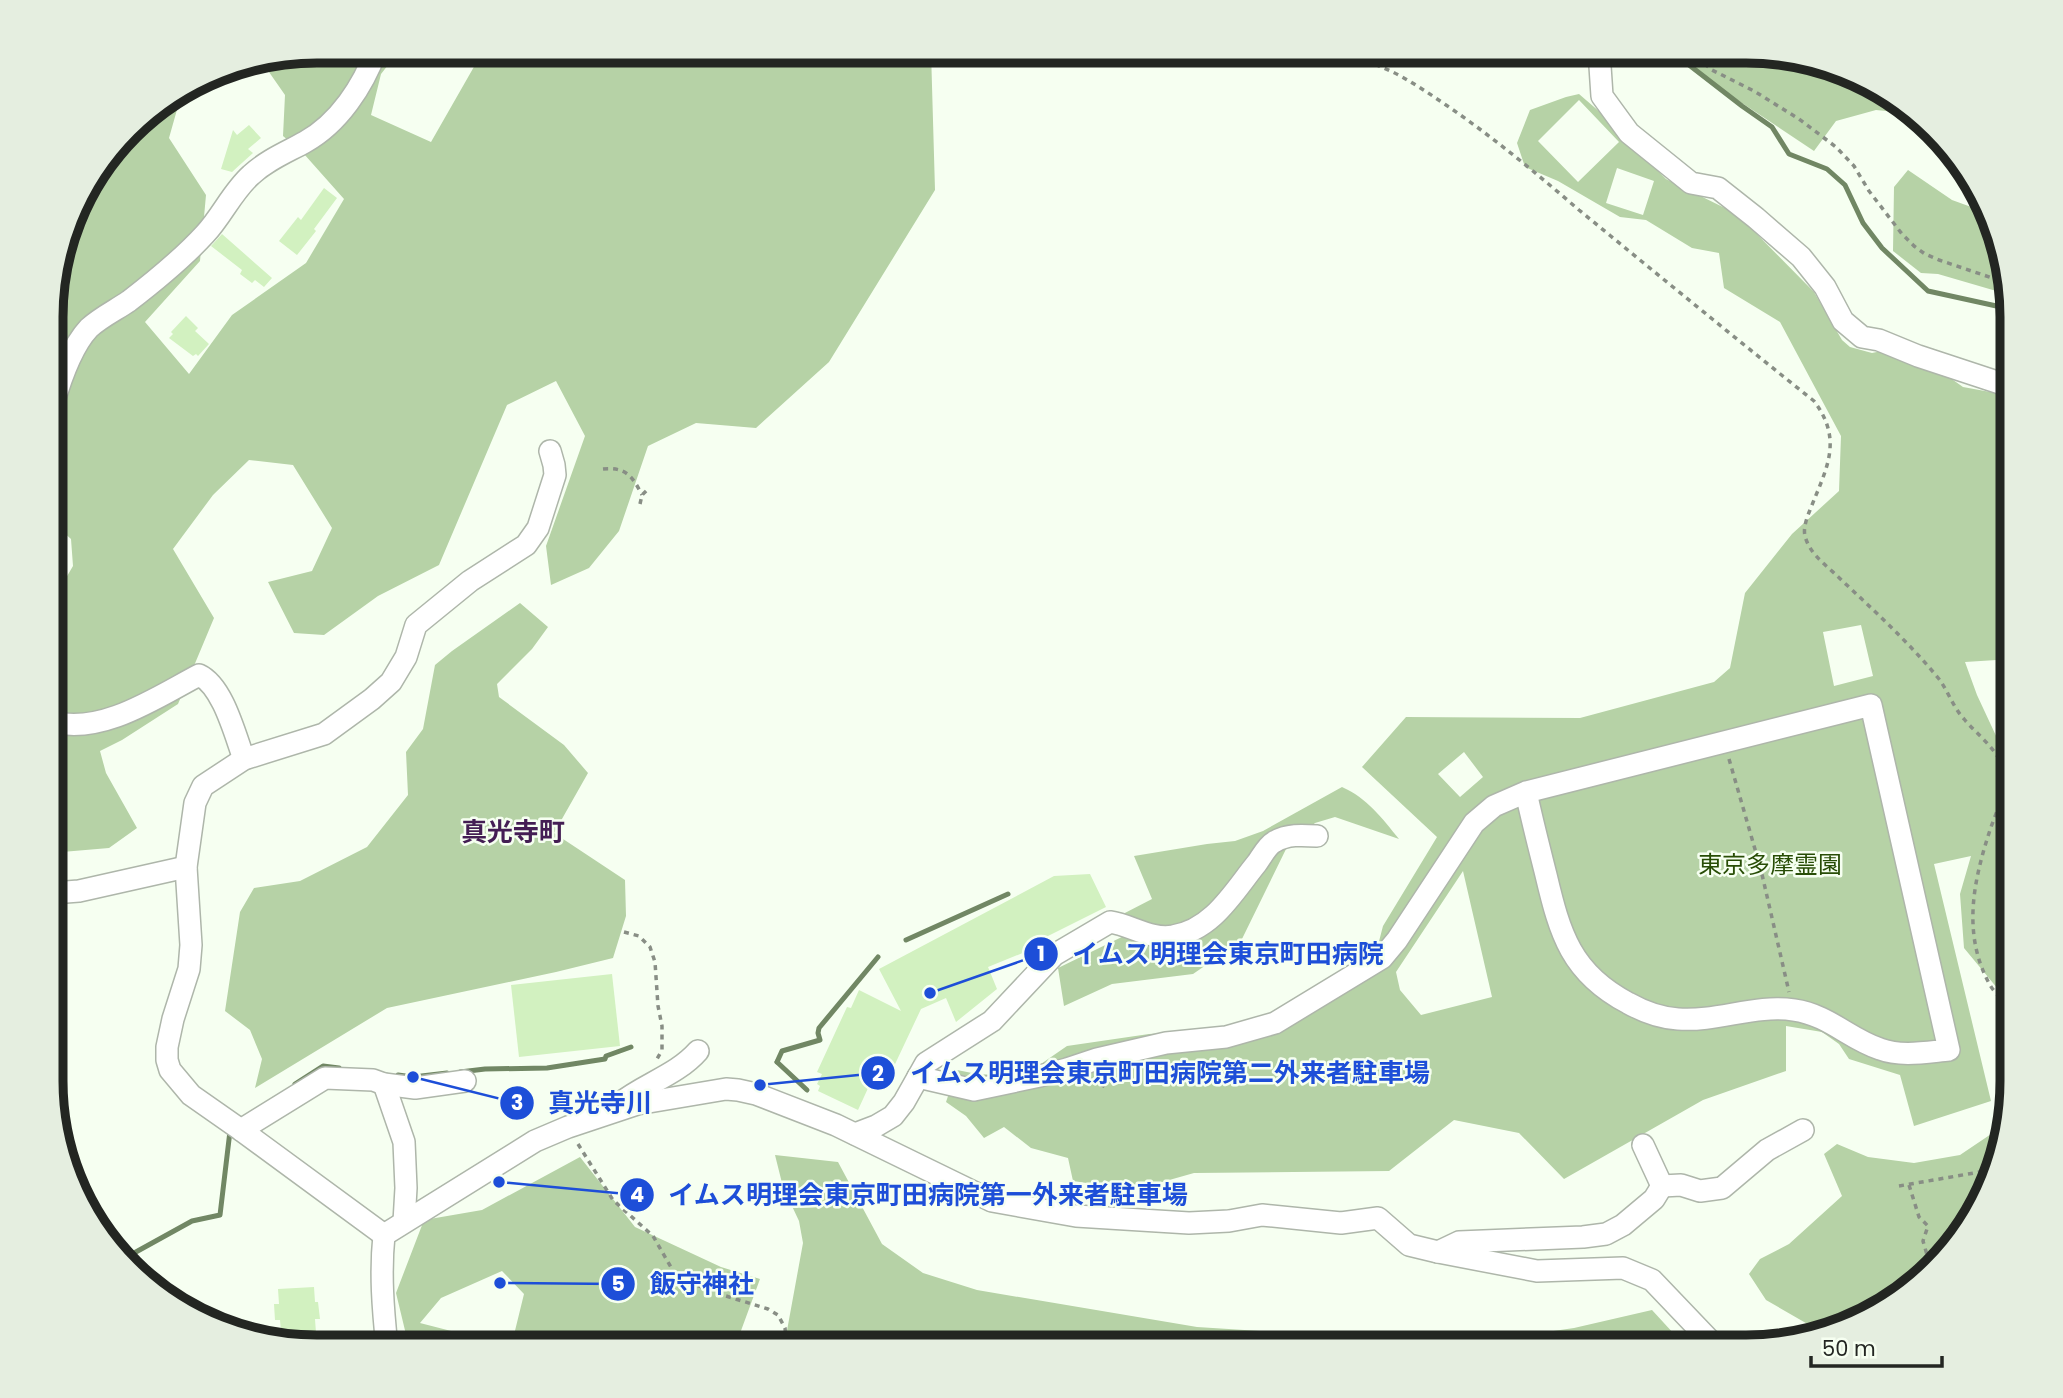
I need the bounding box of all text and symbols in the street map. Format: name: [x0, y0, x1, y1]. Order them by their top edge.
district label: 真光寺町: [461, 814, 565, 850]
park label: 東京多摩霊園: [1698, 848, 1842, 881]
callout: イムス明理会東京町田病院: [1023, 931, 1398, 978]
text: イムス明理会東京町田病院: [1072, 936, 1384, 972]
text: 1: [1037, 939, 1045, 968]
callout: イムス明理会東京町田病院第二外来者駐車場: [861, 1050, 1444, 1097]
text: イムス明理会東京町田病院第二外来者駐車場: [910, 1055, 1430, 1091]
text: 2: [872, 1059, 884, 1088]
callout: 真光寺川: [499, 1080, 666, 1127]
text: 真光寺川: [548, 1085, 652, 1121]
text: 3: [511, 1088, 523, 1117]
callout: イムス明理会東京町田病院第一外来者駐車場: [619, 1171, 1202, 1218]
text: イムス明理会東京町田病院第一外来者駐車場: [668, 1177, 1188, 1213]
text: 4: [630, 1180, 644, 1209]
callout: 飯守神社: [601, 1260, 768, 1307]
text: 飯守神社: [650, 1266, 754, 1302]
text: 5: [611, 1269, 625, 1298]
scale bar: [1811, 1324, 1942, 1368]
text: 50 m: [1822, 1334, 1876, 1363]

